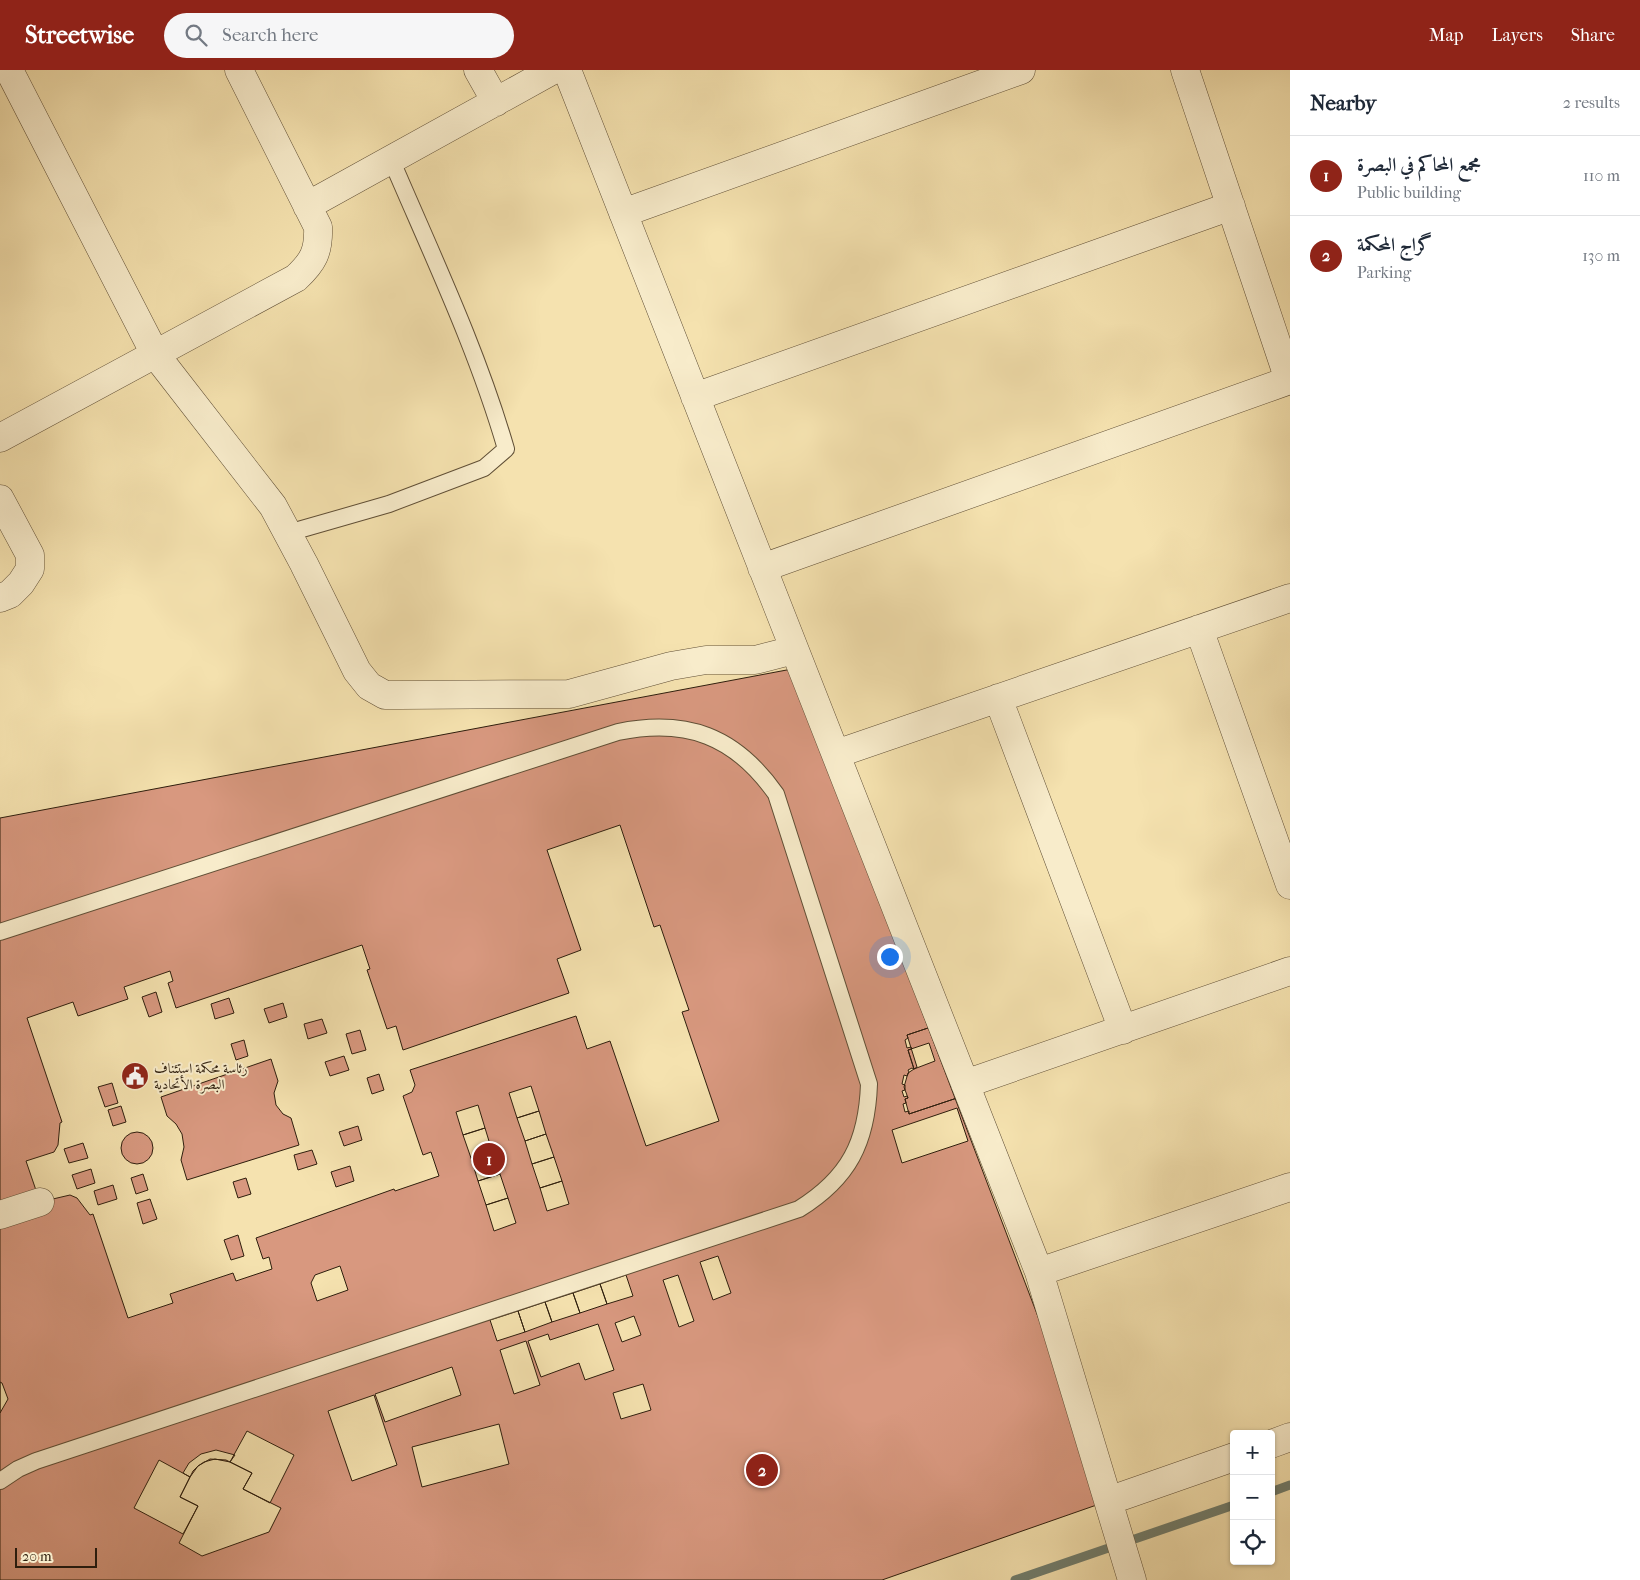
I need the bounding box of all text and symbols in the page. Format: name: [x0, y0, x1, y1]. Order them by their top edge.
search box: [164, 13, 514, 58]
text: Streetwise: [25, 21, 134, 49]
icon: search: [182, 21, 210, 49]
text: Search here: [222, 24, 318, 46]
text: Map: [1429, 25, 1463, 46]
text: Layers: [1491, 25, 1543, 46]
text: Share: [1571, 25, 1615, 46]
text: Nearby: [1310, 91, 1376, 115]
text: 2 results: [1563, 93, 1620, 112]
text: مجمع المحاكم في البصرة: [1357, 154, 1481, 176]
text: 1: [1323, 166, 1329, 185]
text: 110 m: [1583, 166, 1620, 185]
text: Public building: [1357, 183, 1461, 202]
text: گراج المحكمة: [1357, 234, 1432, 256]
text: 2: [1322, 246, 1330, 265]
text: 130 m: [1582, 246, 1620, 265]
text: Parking: [1357, 263, 1411, 282]
your location: [877, 944, 903, 970]
place label: رئاسة محكمة استئناف البصرة الأتحادية: [154, 1060, 248, 1094]
public building icon: رئاسة محكمة استئناف البصرة الأتحادية: [120, 1061, 150, 1091]
pin: 1: [473, 1140, 505, 1178]
map controls: [1230, 1430, 1275, 1565]
button: +: [1230, 1430, 1275, 1475]
pin: 2: [746, 1451, 778, 1489]
button: −: [1230, 1475, 1275, 1520]
button: locate: [1230, 1520, 1275, 1565]
scale bar: [15, 1545, 98, 1568]
text: 20 m: [22, 1548, 52, 1565]

